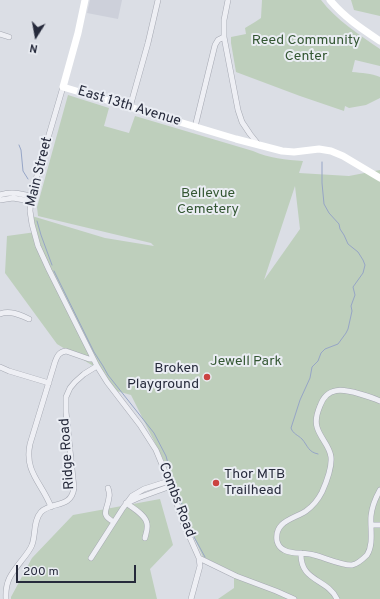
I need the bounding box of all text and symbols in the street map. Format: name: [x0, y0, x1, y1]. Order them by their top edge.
north arrow: [16, 16, 56, 56]
park label: Reed Community Center: [252, 33, 360, 66]
text: N: [28, 40, 39, 55]
street label: East 13th Avenue: [75, 83, 183, 131]
street label: Main Street: [23, 135, 57, 209]
park label: Bellevue Cemetery: [177, 186, 239, 218]
park label: Jewell Park: [210, 354, 282, 370]
place label: Broken Playground: [127, 361, 199, 394]
marker: Broken Playground: [202, 372, 212, 382]
street label: Ridge Road: [57, 418, 79, 490]
street label: Combs Road: [154, 460, 198, 540]
place label: Thor MTB Trailhead: [224, 467, 285, 500]
marker: Thor MTB Trailhead: [211, 478, 221, 488]
scale bar: [18, 557, 138, 583]
text: 200 m: [23, 564, 59, 580]

